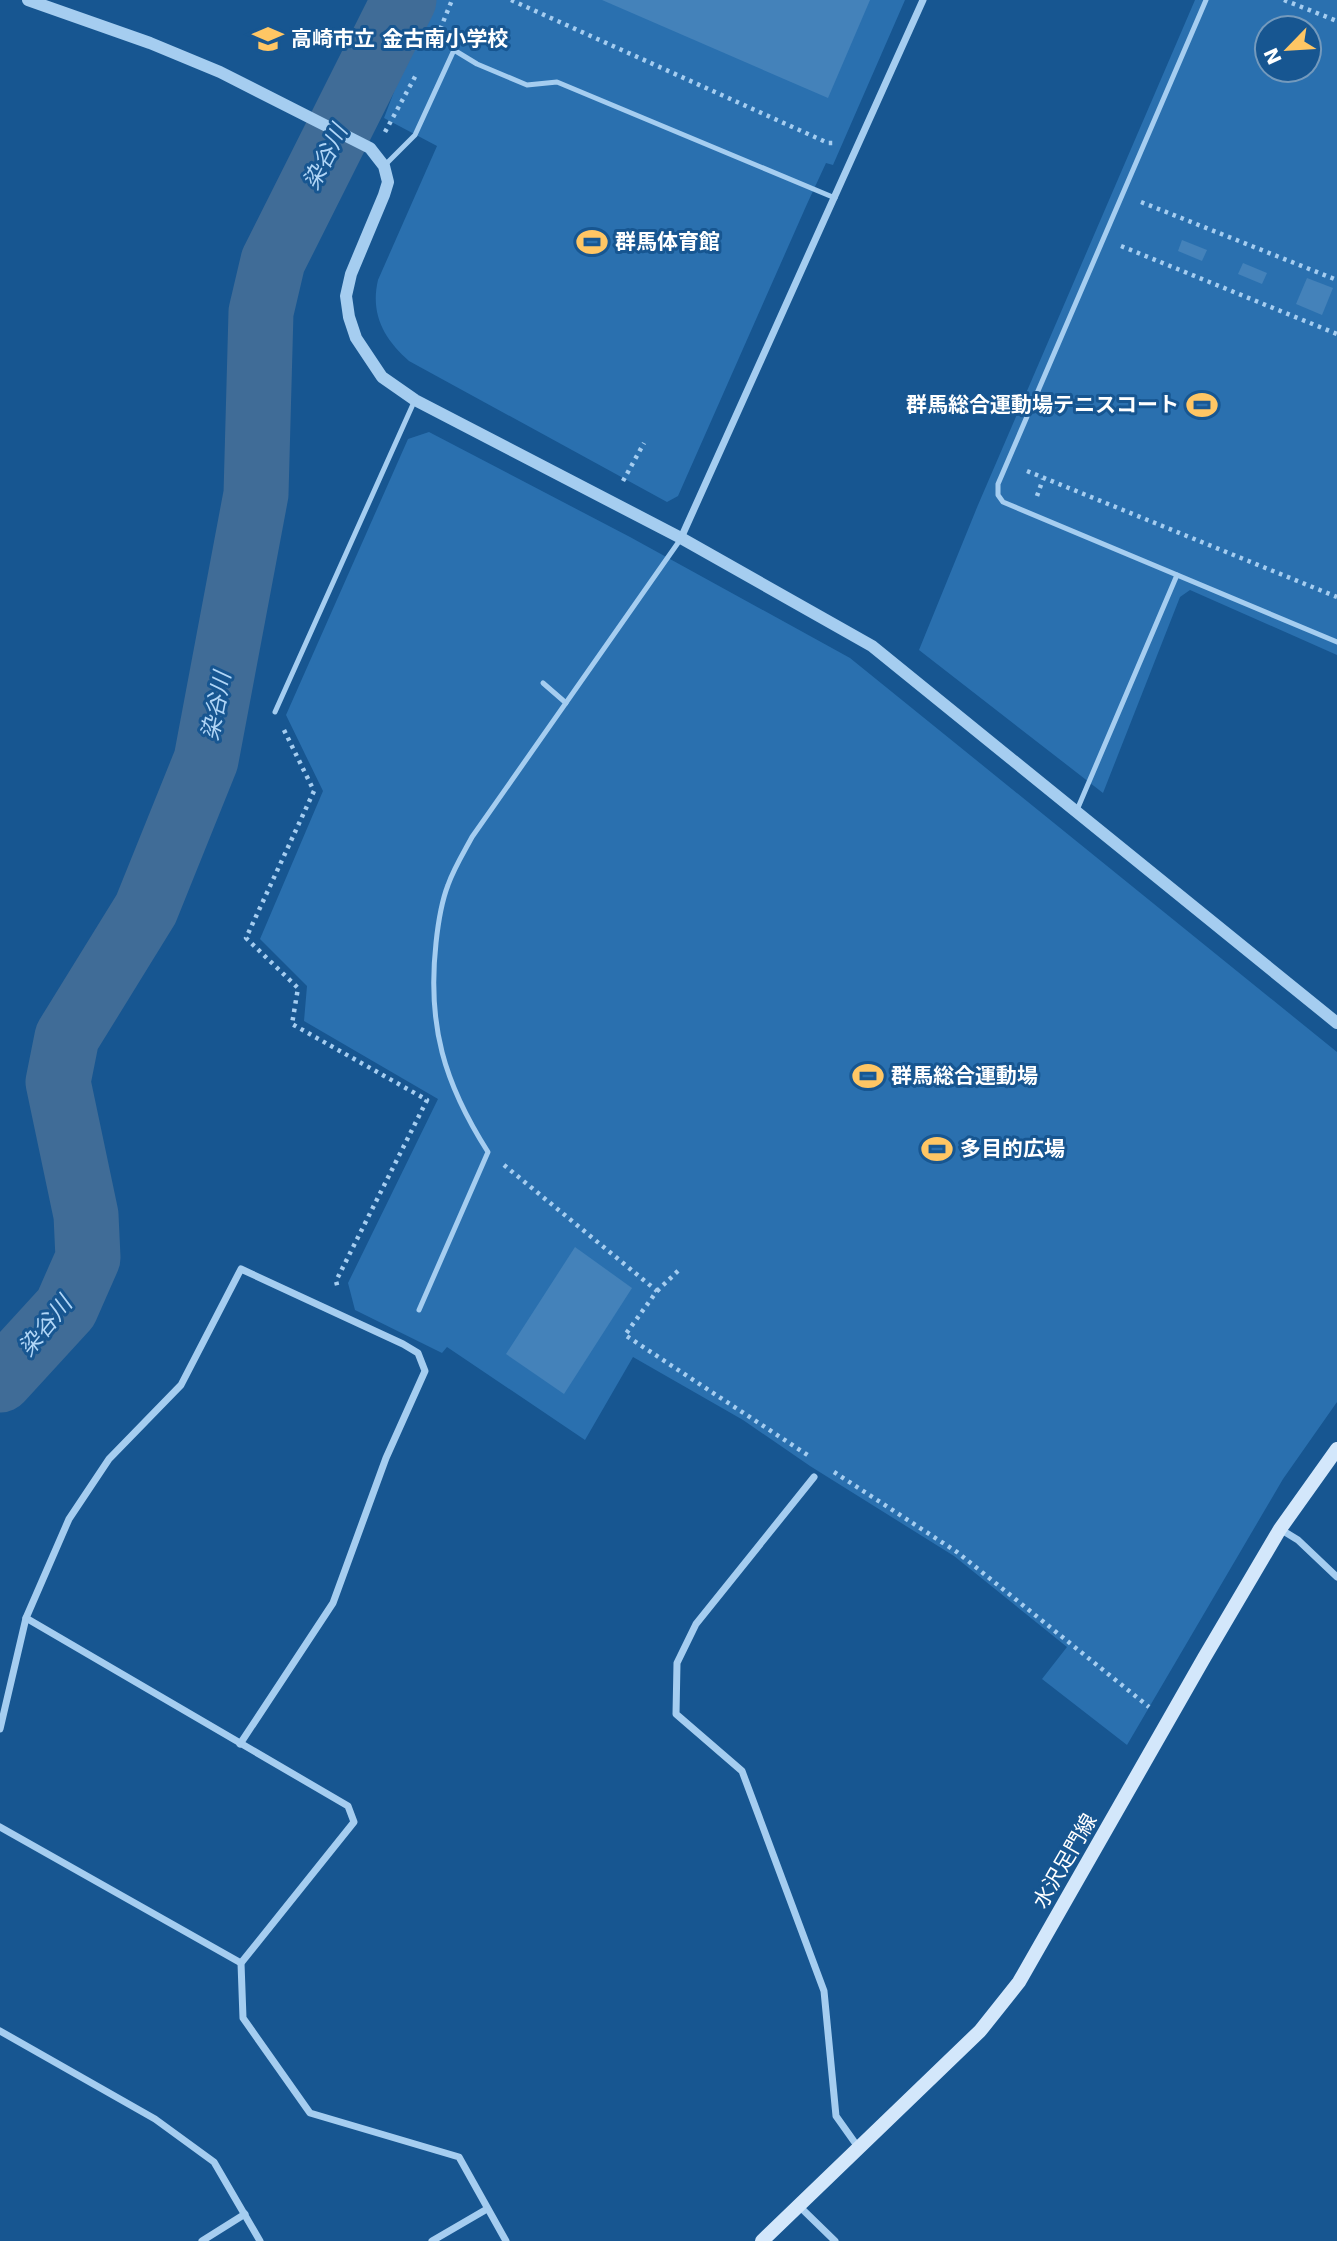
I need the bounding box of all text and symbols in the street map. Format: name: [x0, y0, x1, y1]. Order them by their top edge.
north arrow: [1253, 14, 1323, 84]
school or university icon: 高崎市立 金古南小学校: [251, 22, 285, 56]
place label: 高崎市立 金古南小学校: [291, 27, 508, 51]
text: N: [1259, 44, 1286, 68]
water label: 染谷川: [298, 118, 354, 194]
sports icon: 群馬体育館: [575, 225, 609, 259]
place label: 群馬体育館: [615, 230, 720, 254]
sports icon: 群馬総合運動場テニスコート: [1185, 388, 1219, 422]
place label: 群馬総合運動場テニスコート: [906, 393, 1179, 417]
water label: 染谷川: [197, 667, 236, 742]
sports icon: 群馬総合運動場: [851, 1059, 885, 1093]
place label: 群馬総合運動場: [891, 1064, 1038, 1088]
sports icon: 多目的広場: [920, 1132, 954, 1166]
place label: 多目的広場: [960, 1137, 1065, 1161]
water label: 染谷川: [13, 1289, 79, 1361]
street label: 水沢足門線: [1028, 1810, 1102, 1912]

